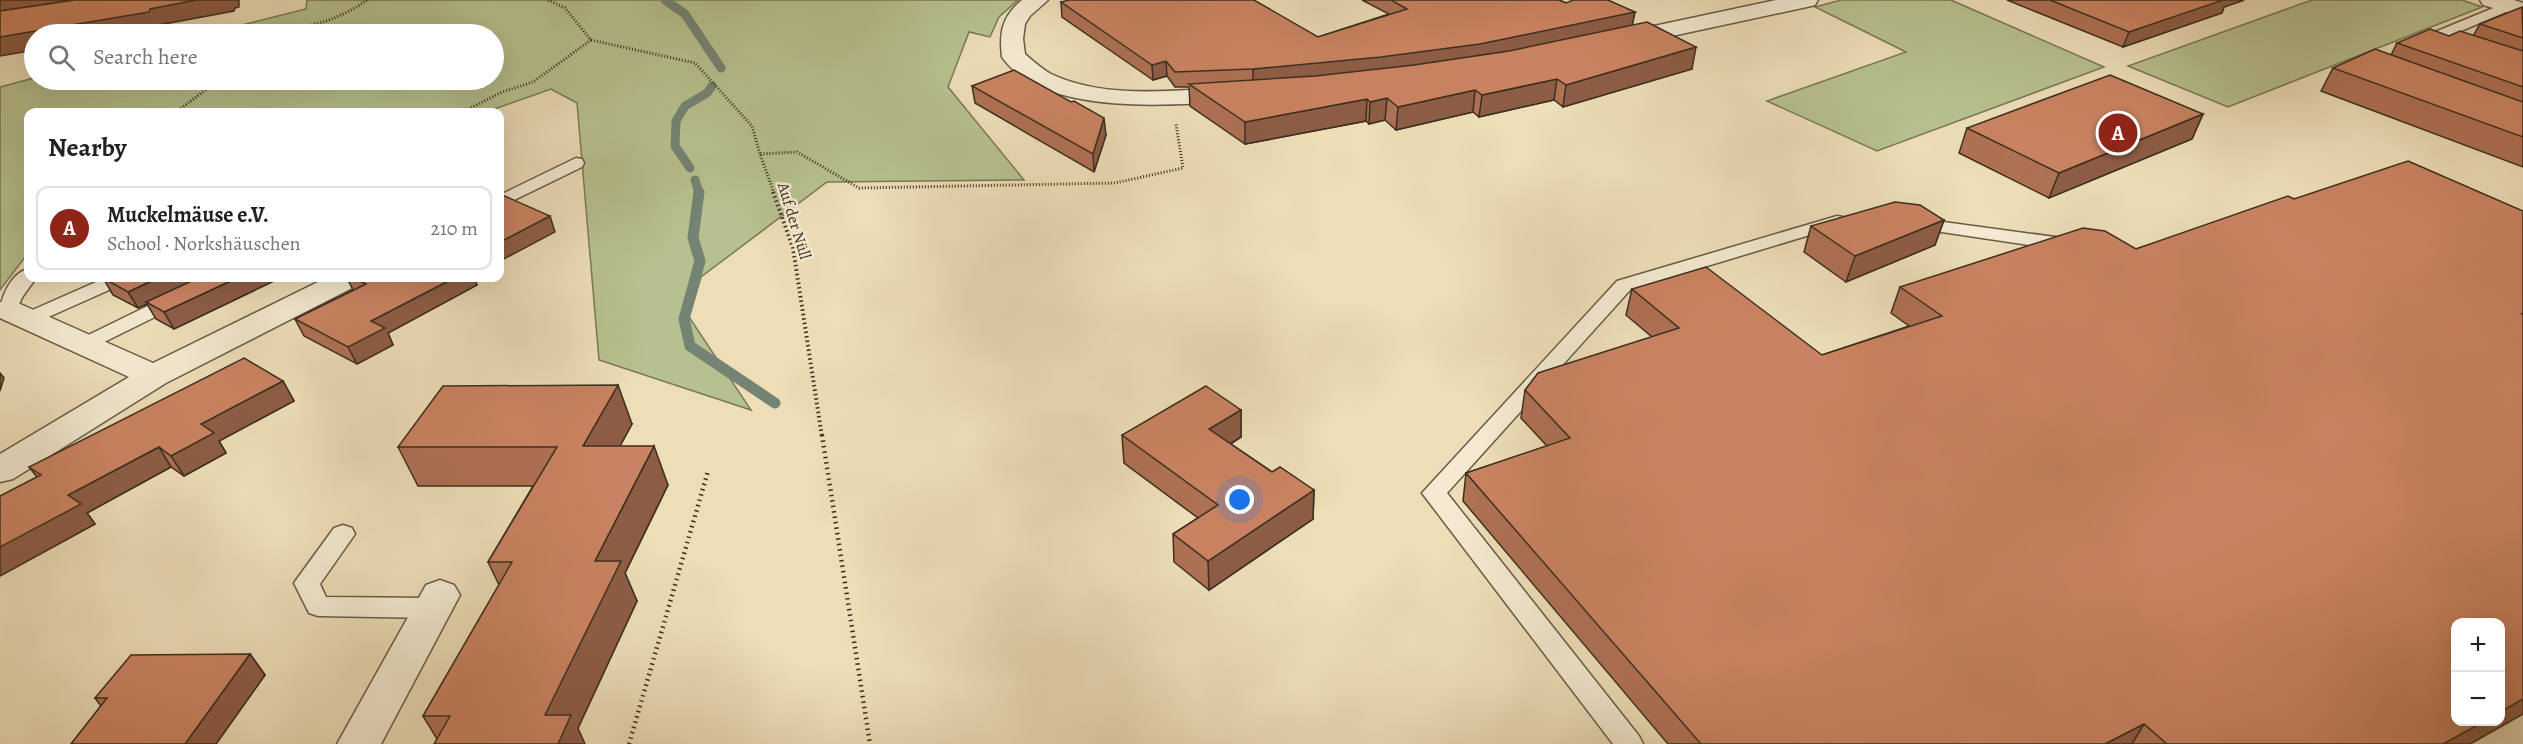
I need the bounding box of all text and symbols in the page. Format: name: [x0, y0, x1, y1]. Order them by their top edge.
search box: [24, 24, 504, 90]
icon: search: [45, 41, 78, 74]
text: Search here: [93, 42, 198, 72]
pin: A: [2098, 110, 2138, 156]
text: Nearby: [48, 130, 127, 165]
street label: Auf der Nüll: [772, 179, 816, 262]
text: Muckelmäuse e.V.: [107, 200, 269, 230]
text: A: [63, 215, 76, 242]
text: 210 m: [430, 215, 478, 242]
text: School · Norkshäuschen: [107, 230, 301, 257]
your location: [1225, 485, 1254, 514]
map controls: [2451, 618, 2505, 726]
button: +: [2451, 618, 2505, 672]
button: −: [2451, 672, 2505, 726]

